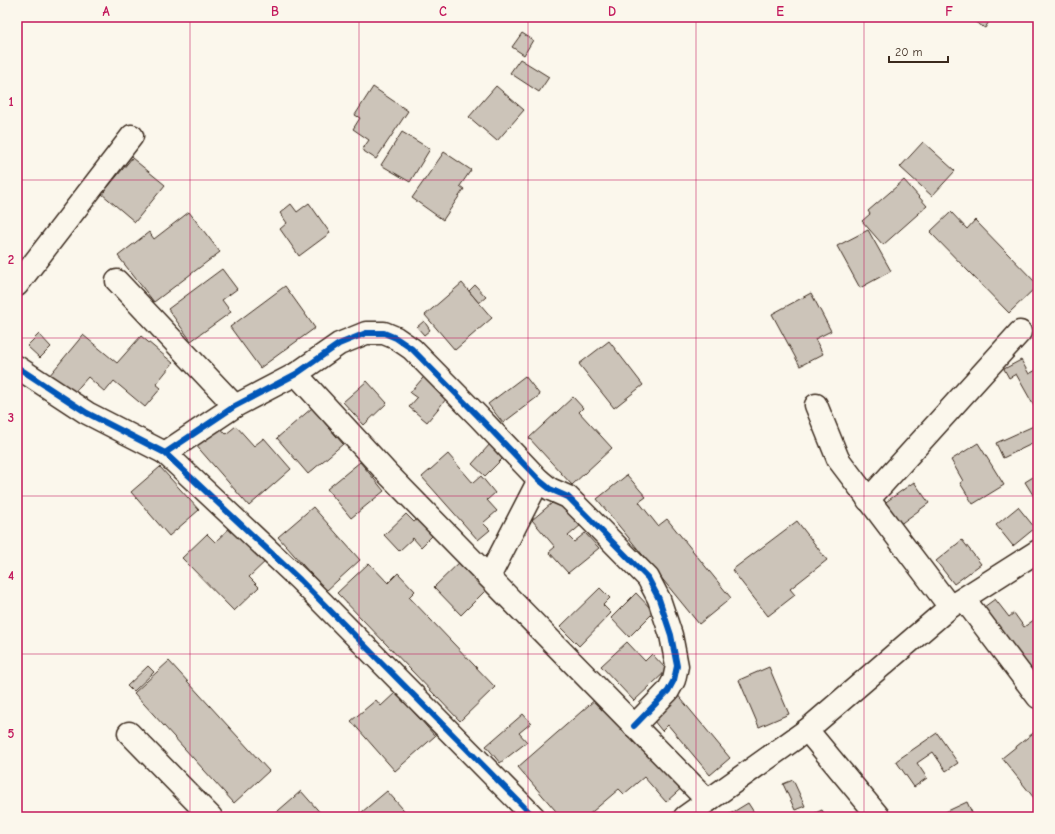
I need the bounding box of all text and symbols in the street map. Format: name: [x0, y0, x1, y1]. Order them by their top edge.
text: A: [102, 4, 110, 19]
text: B: [271, 4, 279, 19]
text: C: [439, 4, 447, 19]
text: D: [608, 4, 616, 19]
text: E: [776, 4, 784, 19]
text: F: [945, 4, 953, 19]
scale bar: [889, 38, 948, 64]
text: 20 m: [895, 45, 923, 59]
text: 1: [8, 94, 14, 109]
text: 2: [8, 252, 14, 267]
text: 3: [8, 410, 14, 425]
text: 4: [8, 568, 14, 583]
text: 5: [8, 726, 15, 741]

